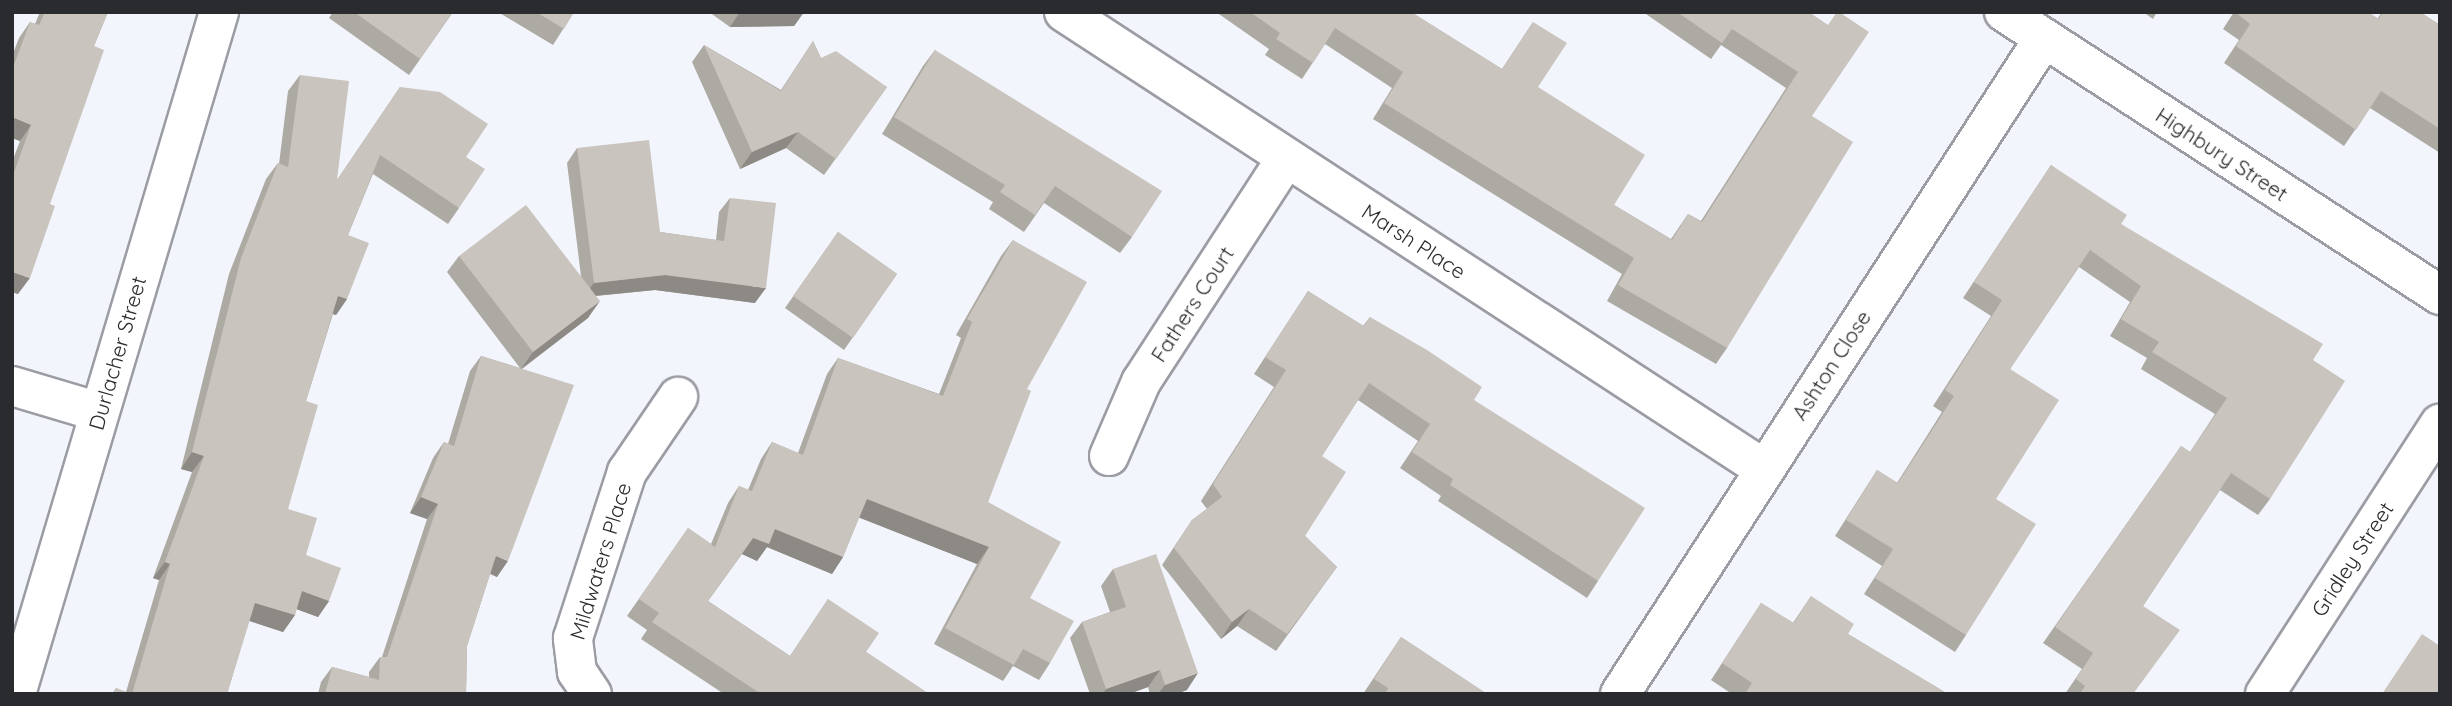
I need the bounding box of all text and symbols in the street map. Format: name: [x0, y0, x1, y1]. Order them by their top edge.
street label: Highbury Street: [2151, 102, 2293, 206]
street label: Marsh Place: [1357, 198, 1471, 284]
street label: Fathers Court: [1145, 242, 1239, 366]
street label: Durlacher Street: [83, 273, 151, 433]
street label: Ashton Close: [1786, 305, 1876, 425]
street label: Mildwaters Place: [564, 479, 636, 643]
street label: Gridley Street: [2306, 497, 2398, 621]

